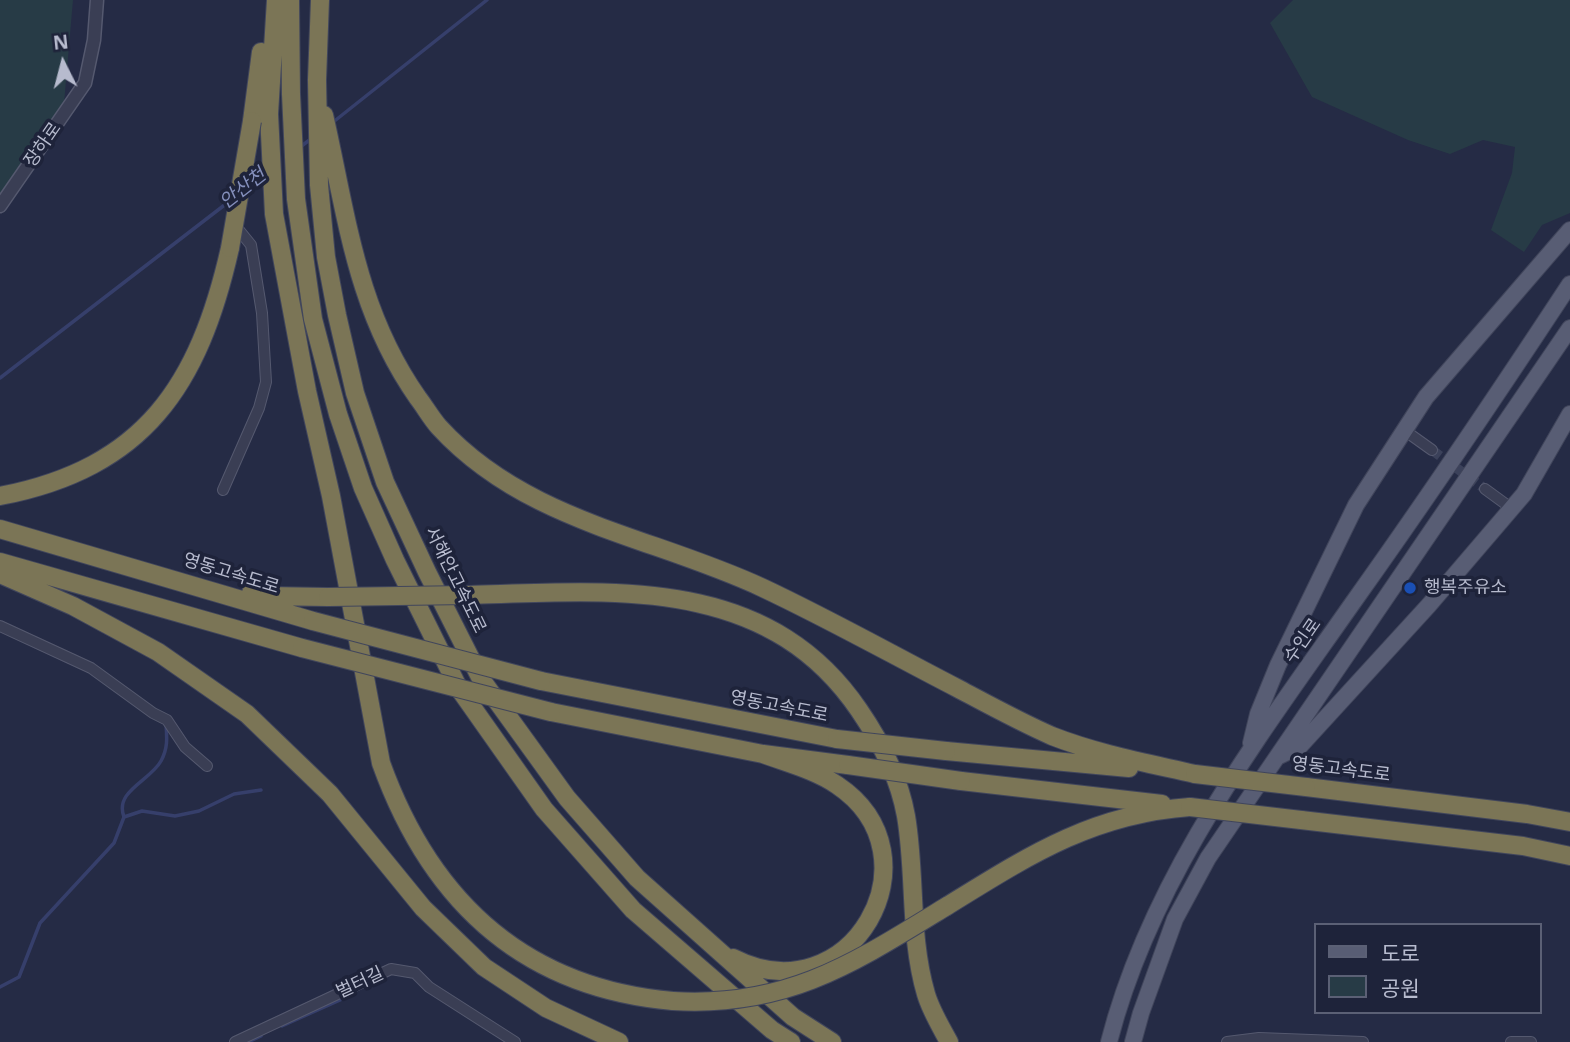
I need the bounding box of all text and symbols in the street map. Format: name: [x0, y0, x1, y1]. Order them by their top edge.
north arrow: [28, 28, 98, 98]
text: N: [52, 28, 70, 56]
street label: 장하로: [20, 118, 66, 172]
water label: 안산천: [215, 164, 271, 214]
street label: 서해안고속도로: [420, 523, 490, 637]
street label: 영동고속도로: [180, 549, 282, 599]
place label: 행복주유소: [1424, 577, 1507, 599]
marker: 행복주유소: [1402, 580, 1418, 596]
street label: 수인로: [1280, 614, 1326, 668]
street label: 영동고속도로: [728, 687, 830, 727]
street label: 영동고속도로: [1290, 753, 1392, 787]
legend: [1314, 923, 1542, 1014]
text: 도로: [1381, 939, 1420, 967]
street label: 벌터길: [333, 963, 387, 1003]
text: 공원: [1381, 974, 1420, 1002]

